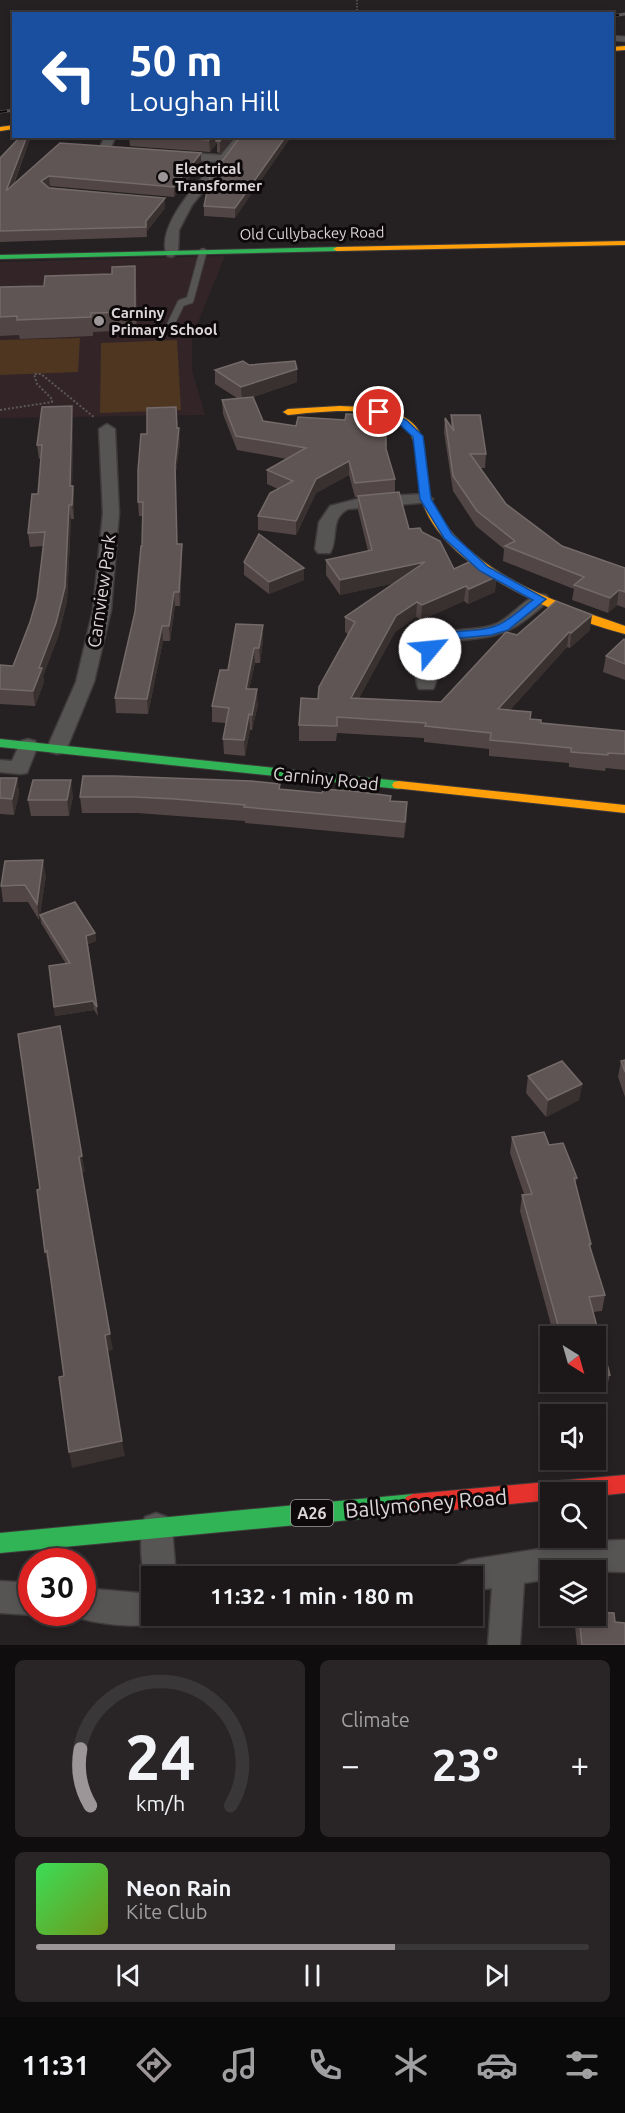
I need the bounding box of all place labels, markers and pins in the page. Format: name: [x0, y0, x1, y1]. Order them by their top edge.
place label: Electrical Transformer: [175, 160, 263, 194]
marker: Electrical Transformer: [156, 170, 170, 184]
place label: Carniny Primary School: [111, 304, 218, 338]
marker: Carniny Primary School: [92, 314, 106, 328]
pin: [353, 386, 404, 437]

